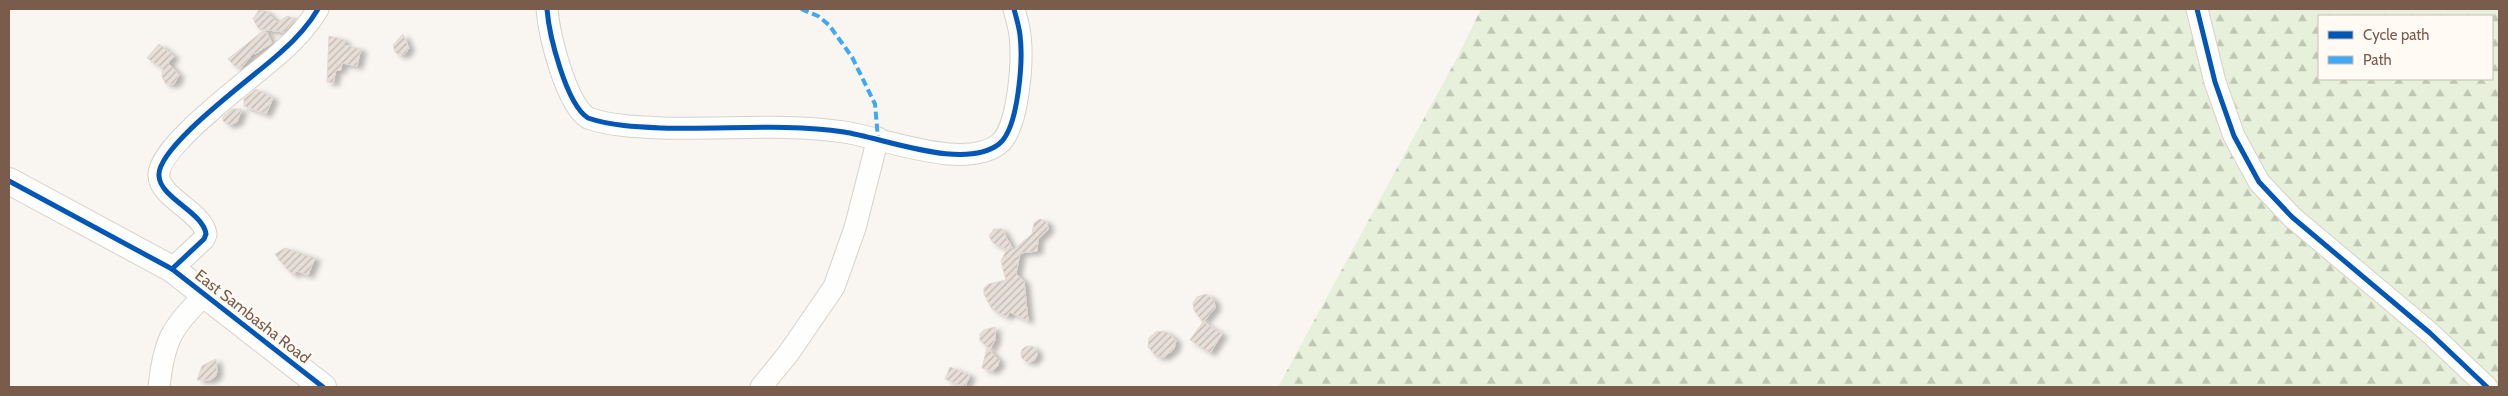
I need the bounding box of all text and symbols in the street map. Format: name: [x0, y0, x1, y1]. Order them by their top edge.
legend: [2318, 15, 2493, 80]
text: Cycle path: [2363, 26, 2429, 44]
text: Path: [2363, 51, 2392, 69]
street label: East Sambasha Road: [191, 265, 314, 367]

